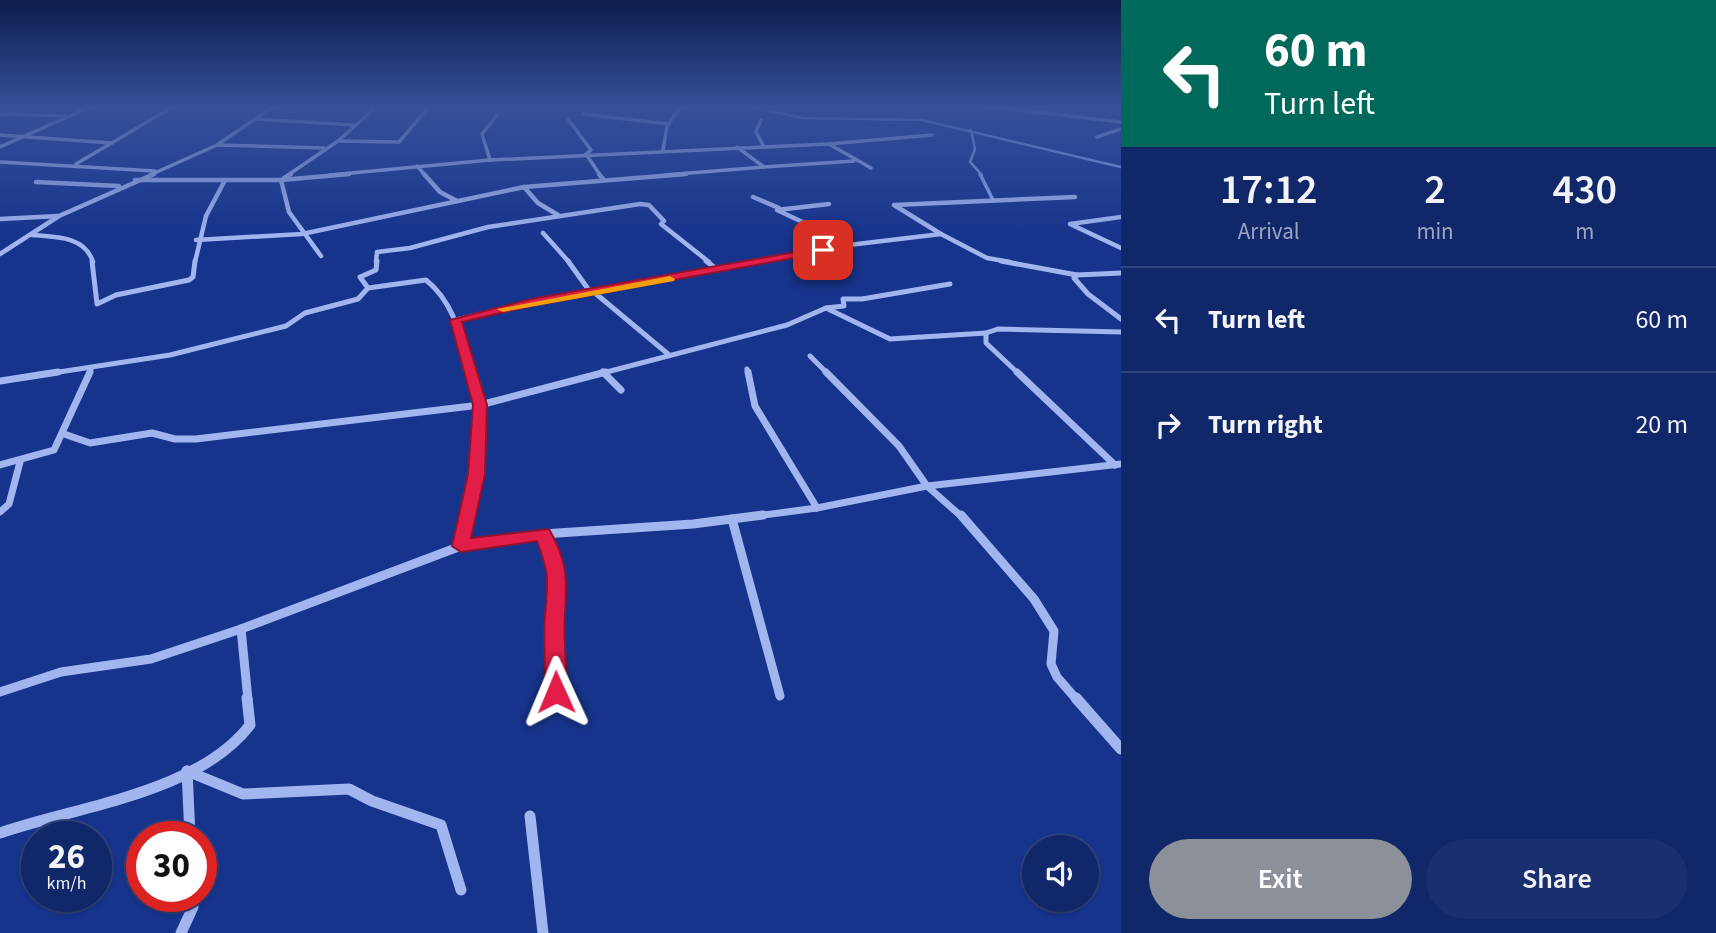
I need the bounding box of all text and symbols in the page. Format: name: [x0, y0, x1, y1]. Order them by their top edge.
text: 60 m: [1264, 16, 1368, 86]
icon: left: [1149, 28, 1240, 119]
text: Turn left: [1264, 81, 1375, 127]
text: 17:12: [1220, 160, 1318, 220]
text: 2: [1424, 160, 1446, 220]
text: 430: [1553, 160, 1617, 220]
text: Arrival: [1238, 215, 1300, 248]
text: min: [1416, 215, 1454, 248]
text: m: [1575, 215, 1594, 248]
pin: [793, 220, 853, 280]
icon: arrive: [804, 231, 842, 269]
icon: left: [1149, 301, 1187, 339]
text: Turn left: [1208, 301, 1305, 338]
text: 60 m: [1635, 301, 1688, 338]
icon: right: [1149, 406, 1187, 444]
text: Turn right: [1208, 406, 1323, 443]
text: 20 m: [1635, 406, 1688, 443]
position arrow: [519, 655, 593, 729]
speed limit sign: 30: [126, 821, 217, 912]
text: 26: [48, 832, 85, 882]
map controls: [1022, 835, 1099, 912]
button: sound: [1022, 835, 1099, 912]
button: Exit: [1149, 839, 1412, 919]
button: Share: [1426, 839, 1688, 919]
text: km/h: [47, 871, 86, 896]

